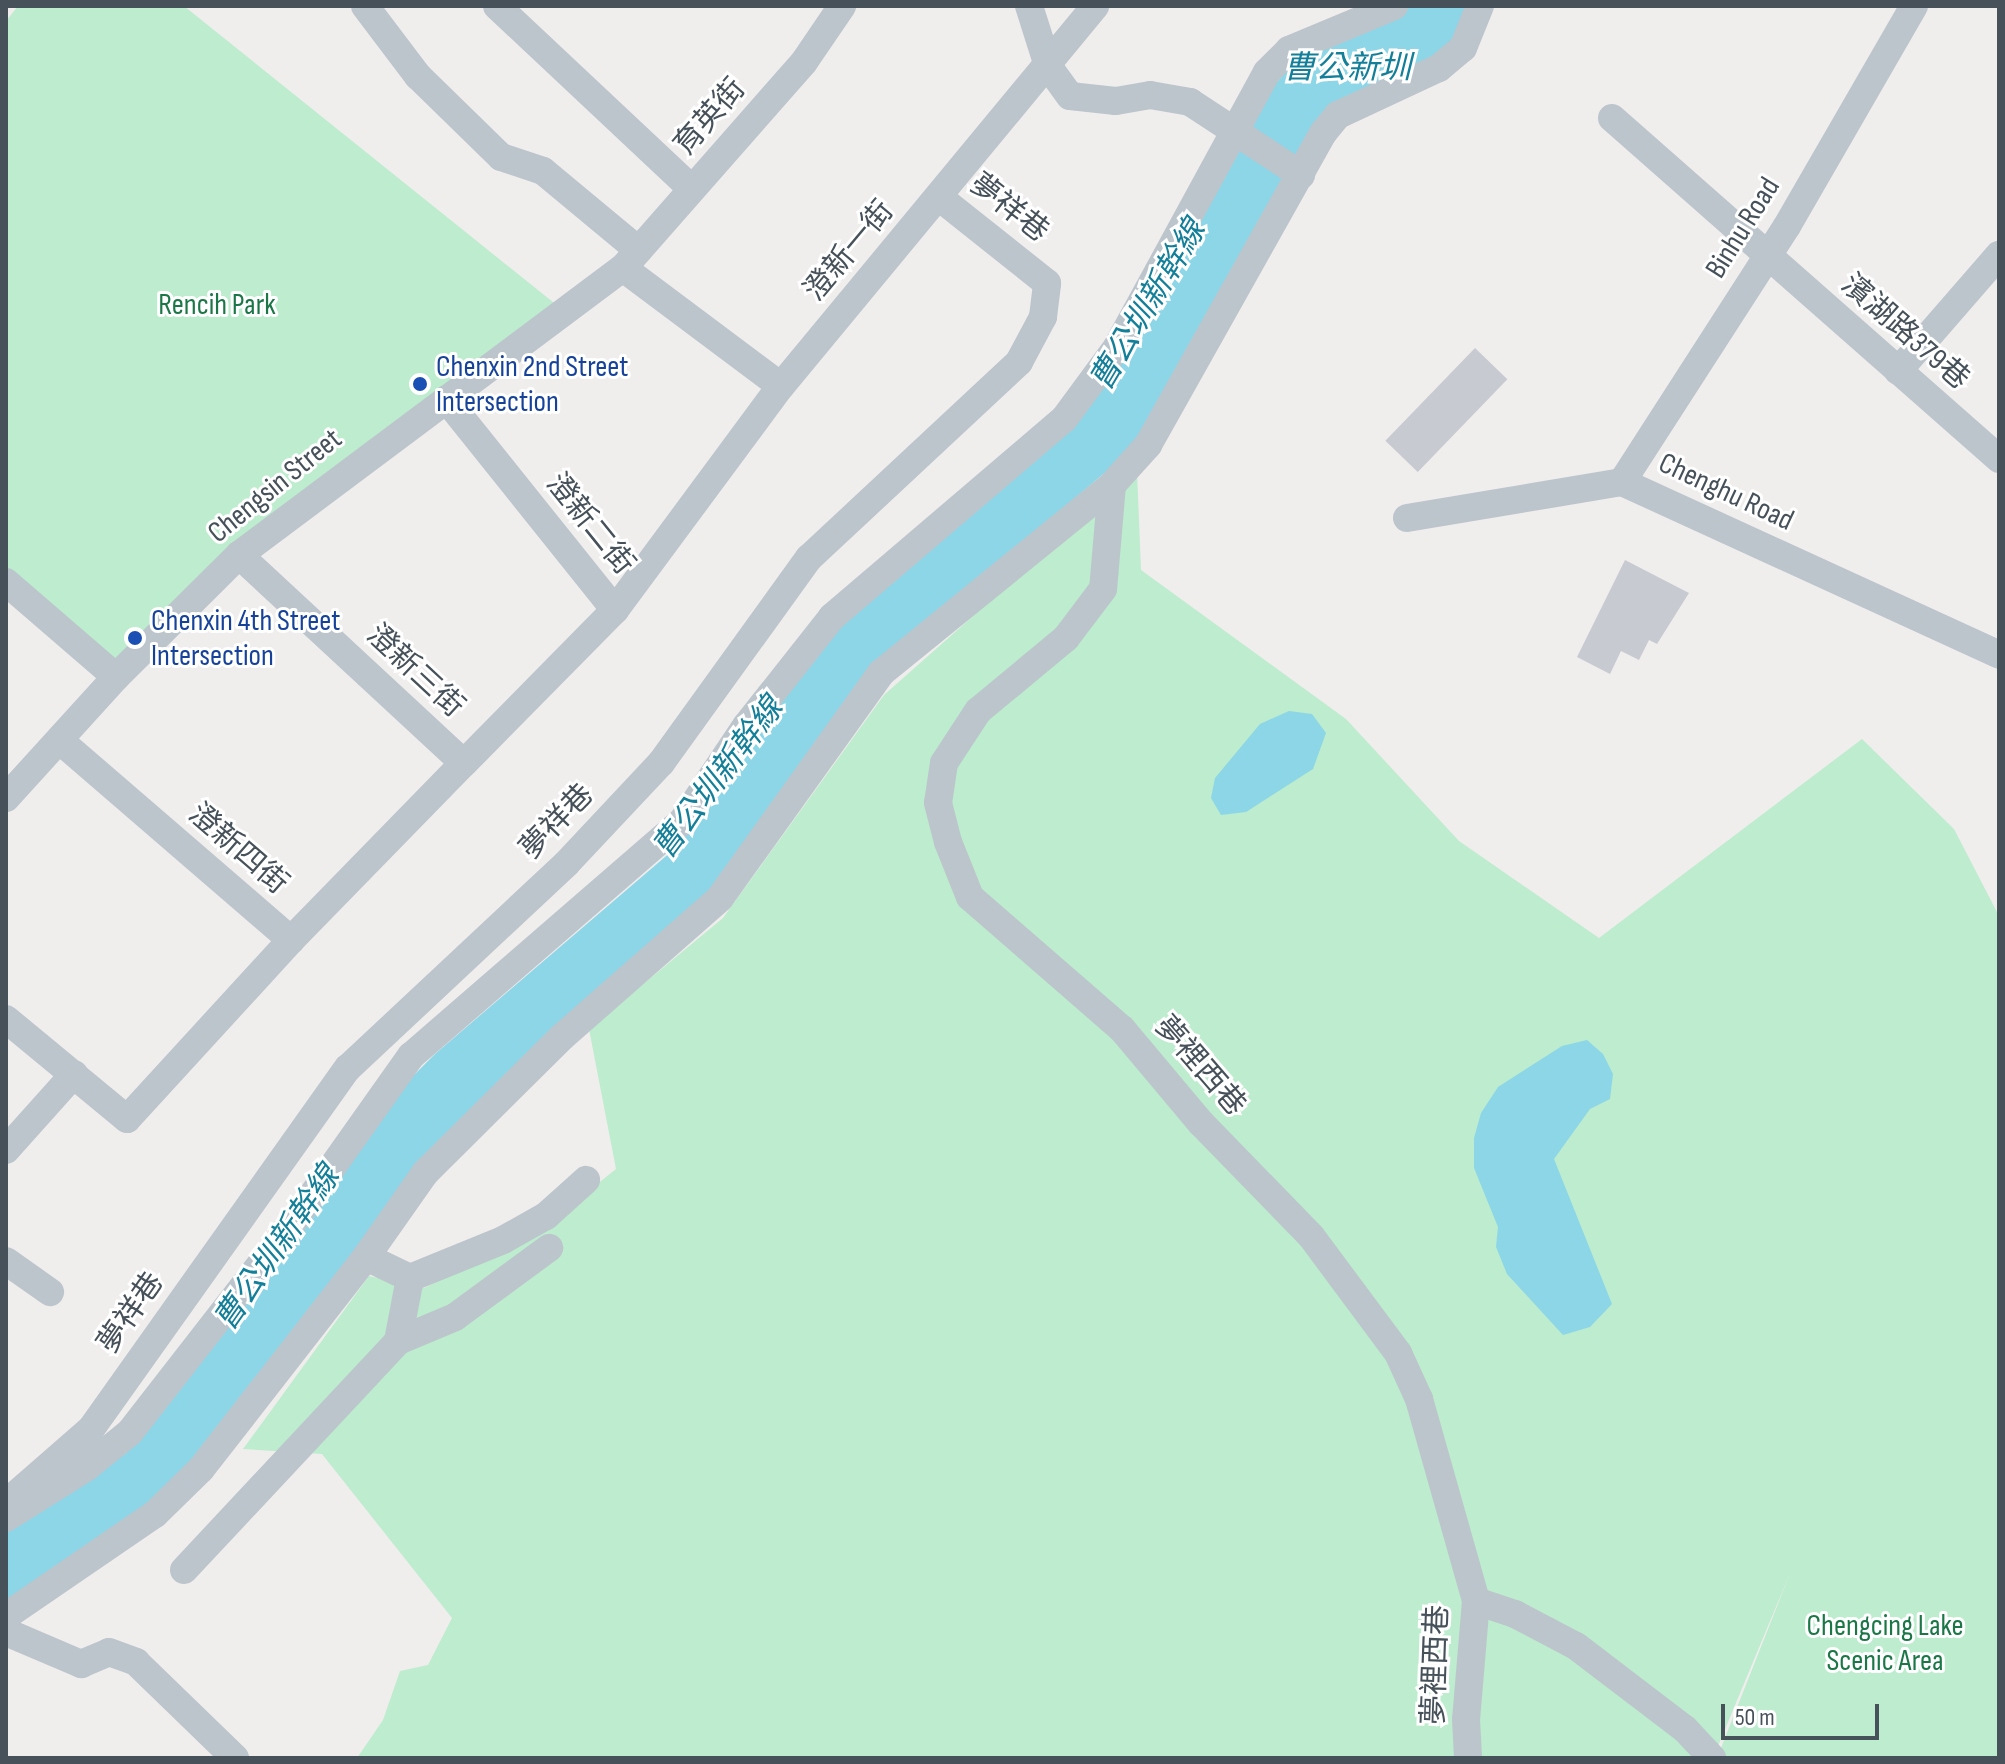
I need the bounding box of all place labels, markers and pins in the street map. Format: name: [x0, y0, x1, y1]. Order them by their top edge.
place label: Chenxin 2nd Street Intersection: [436, 349, 628, 420]
marker: Chenxin 2nd Street Intersection: [411, 375, 429, 393]
place label: Chenxin 4th Street Intersection: [151, 603, 340, 674]
marker: Chenxin 4th Street Intersection: [126, 629, 144, 647]

